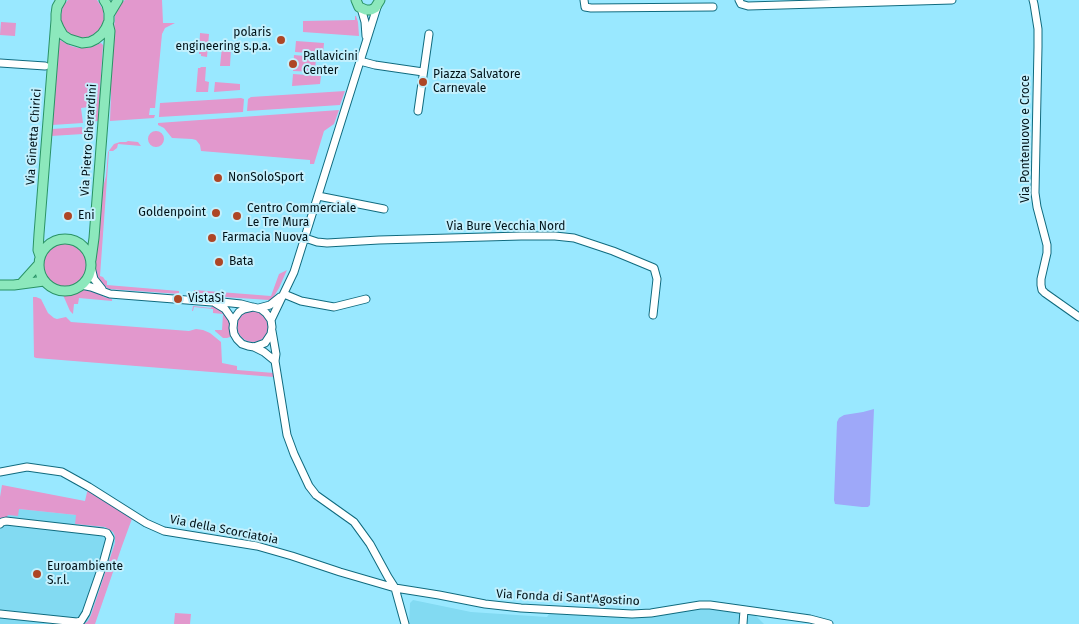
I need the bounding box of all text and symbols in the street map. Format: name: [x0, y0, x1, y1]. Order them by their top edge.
place label: polaris engineering s.p.a.: [175, 26, 271, 54]
marker: polaris engineering s.p.a.: [275, 34, 287, 46]
place label: Pallavicini Center: [303, 50, 358, 78]
marker: Pallavicini Center: [287, 58, 299, 70]
place label: Piazza Salvatore Carnevale: [433, 68, 520, 96]
street label: Via Pontenuovo e Croce: [1019, 75, 1033, 203]
marker: Piazza Salvatore Carnevale: [417, 76, 429, 88]
street label: Via Pietro Gherardini: [78, 83, 100, 197]
street label: Via Ginetta Chirici: [23, 88, 45, 186]
place label: NonSoloSport: [228, 171, 304, 185]
marker: NonSoloSport: [212, 172, 224, 184]
place label: Centro Commerciale Le Tre Mura: [247, 202, 356, 230]
place label: Goldenpoint: [138, 206, 206, 220]
marker: Goldenpoint: [210, 207, 222, 219]
place label: Eni: [78, 209, 95, 223]
marker: Eni: [62, 210, 74, 222]
marker: Centro Commerciale Le Tre Mura: [231, 210, 243, 222]
street label: Via Bure Vecchia Nord: [447, 220, 565, 234]
place label: Farmacia Nuova: [222, 231, 308, 245]
marker: Farmacia Nuova: [206, 232, 218, 244]
place label: Bata: [229, 255, 254, 269]
marker: Bata: [213, 256, 225, 268]
place label: VistaSì: [188, 292, 224, 306]
marker: VistaSì: [172, 293, 184, 305]
street label: Via della Scorciatoia: [169, 512, 279, 548]
place label: Euroambiente S.r.l.: [47, 560, 123, 588]
marker: Euroambiente S.r.l.: [31, 568, 43, 580]
street label: Via Fonda di Sant'Agostino: [496, 587, 640, 609]

